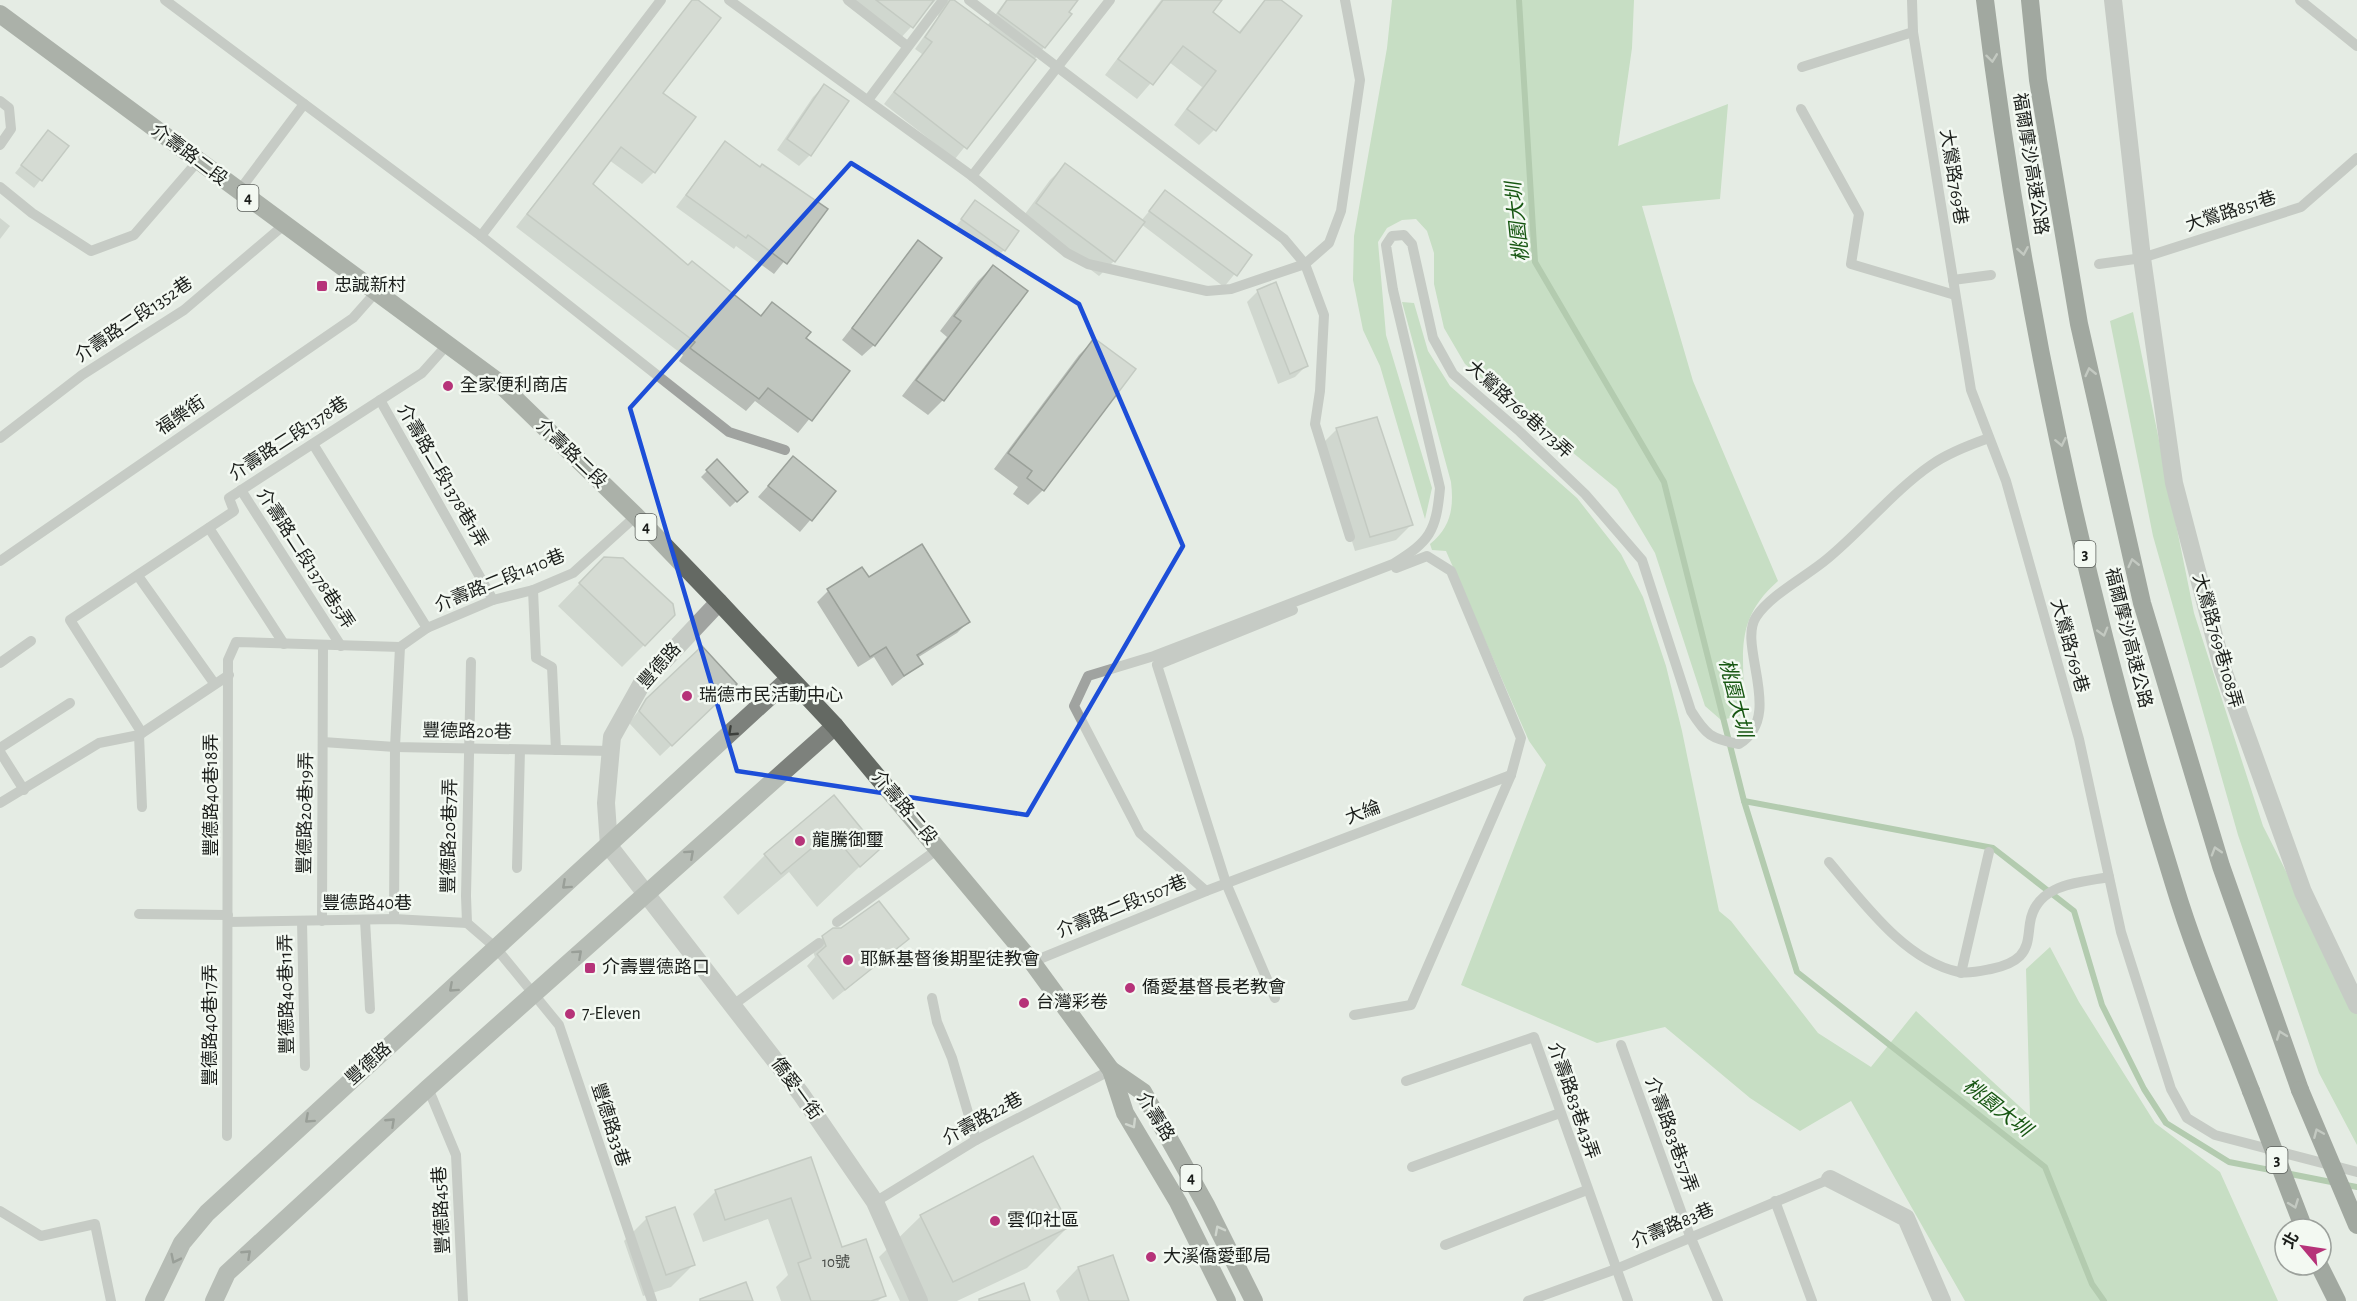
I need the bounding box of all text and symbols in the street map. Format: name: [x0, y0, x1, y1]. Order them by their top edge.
one-way arrow: [1986, 54, 1998, 63]
street label: 福爾摩沙高速公路: [2010, 91, 2052, 237]
street label: 介壽路二段: [148, 119, 232, 189]
street label: 大鶯路769巷: [1937, 128, 1971, 226]
water label: 桃園大圳: [1503, 178, 1532, 263]
road number: 4: [238, 185, 258, 211]
street label: 大鶯路851巷: [2183, 187, 2279, 235]
one-way arrow: [2016, 245, 2029, 255]
street label: 介壽路二段1352巷: [71, 272, 196, 366]
place label: 忠誠新村: [334, 275, 406, 295]
marker: 忠誠新村: [315, 279, 329, 293]
street label: 大鶯路769巷173弄: [1463, 356, 1577, 462]
one-way arrow: [2084, 368, 2097, 378]
place label: 全家便利商店: [460, 375, 568, 395]
marker: 全家便利商店: [441, 379, 455, 393]
street label: 福樂街: [152, 392, 208, 439]
street label: 介壽路二段1378巷: [225, 392, 352, 484]
street label: 介壽路二段1378巷1弄: [394, 400, 492, 551]
street label: 介壽路二段: [532, 415, 611, 492]
one-way arrow: [2054, 437, 2067, 447]
street label: 介壽路二段1378巷5弄: [253, 485, 359, 632]
road number: 4: [636, 514, 656, 540]
road number: 3: [2074, 541, 2096, 567]
street label: 介壽路二段1410巷: [432, 545, 568, 615]
one-way arrow: [2127, 558, 2140, 568]
street label: 福爾摩沙高速公路: [2102, 565, 2156, 710]
street label: 大鶯路769巷108弄: [2189, 571, 2247, 710]
street label: 大鶯路769巷: [2047, 597, 2093, 695]
one-way arrow: [2096, 626, 2108, 637]
street label: 豐德路: [634, 638, 685, 692]
water label: 桃園大圳: [1716, 657, 1756, 742]
place label: 瑞德市民活動中心: [699, 685, 843, 705]
marker: 瑞德市民活動中心: [680, 689, 694, 703]
street label: 豐德路20巷: [422, 720, 512, 742]
one-way arrow: [729, 725, 740, 736]
street label: 豐德路40巷18弄: [201, 734, 221, 856]
street label: 豐德路20巷19弄: [294, 752, 316, 874]
street label: 介壽路二段: [868, 766, 941, 848]
street label: 豐德路20巷7弄: [438, 778, 460, 894]
street label: 大綸: [1342, 796, 1383, 828]
place label: 龍騰御璽: [812, 830, 884, 850]
marker: 龍騰御璽: [793, 834, 807, 848]
one-way arrow: [2211, 846, 2223, 857]
one-way arrow: [683, 850, 694, 861]
street label: 介壽路二段1507巷: [1054, 871, 1190, 941]
one-way arrow: [562, 878, 573, 889]
street label: 豐德路40巷: [322, 893, 412, 913]
street label: 豐德路40巷11弄: [275, 934, 297, 1054]
place label: 耶穌基督後期聖徒教會: [860, 949, 1040, 969]
one-way arrow: [571, 950, 582, 961]
marker: 耶穌基督後期聖徒教會: [841, 953, 855, 967]
place label: 介壽豐德路口: [602, 957, 710, 977]
marker: 介壽豐德路口: [583, 961, 597, 975]
street label: 豐德路40巷17弄: [200, 964, 220, 1086]
place label: 僑愛基督長老教會: [1142, 977, 1286, 997]
one-way arrow: [449, 980, 460, 991]
marker: 僑愛基督長老教會: [1123, 981, 1137, 995]
place label: 台灣彩卷: [1036, 992, 1108, 1012]
marker: 台灣彩卷: [1017, 996, 1031, 1010]
place label: 7-Eleven: [582, 1005, 641, 1023]
marker: 7-Eleven: [563, 1007, 577, 1021]
one-way arrow: [2275, 1030, 2288, 1041]
street label: 豐德路: [342, 1038, 395, 1089]
street label: 介壽路83巷43弄: [1545, 1040, 1603, 1162]
street label: 僑愛一街: [768, 1053, 826, 1123]
street label: 介壽路83巷57弄: [1642, 1074, 1702, 1195]
water label: 桃園大圳: [1959, 1075, 2038, 1142]
street label: 豐德路33巷: [588, 1080, 634, 1169]
street label: 介壽路22巷: [939, 1088, 1026, 1148]
street label: 介壽路: [1133, 1088, 1179, 1145]
one-way arrow: [305, 1112, 316, 1123]
one-way arrow: [384, 1118, 394, 1129]
one-way arrow: [1125, 1118, 1136, 1128]
one-way arrow: [2313, 1128, 2325, 1139]
road number: 3: [2266, 1147, 2288, 1173]
street label: 豐德路45巷: [429, 1165, 453, 1255]
road number: 4: [1180, 1165, 1202, 1191]
street label: 介壽路83巷: [1628, 1199, 1717, 1251]
one-way arrow: [2287, 1199, 2300, 1209]
place label: 雲仰社區: [1007, 1210, 1079, 1230]
marker: 雲仰社區: [988, 1214, 1002, 1228]
north arrow: [2273, 1217, 2333, 1277]
one-way arrow: [1215, 1226, 1226, 1236]
text: 北: [2279, 1229, 2302, 1251]
place label: 大溪僑愛郵局: [1163, 1246, 1271, 1266]
marker: 大溪僑愛郵局: [1144, 1250, 1158, 1264]
one-way arrow: [240, 1251, 251, 1262]
one-way arrow: [170, 1252, 182, 1263]
house number: 10號: [822, 1254, 850, 1270]

